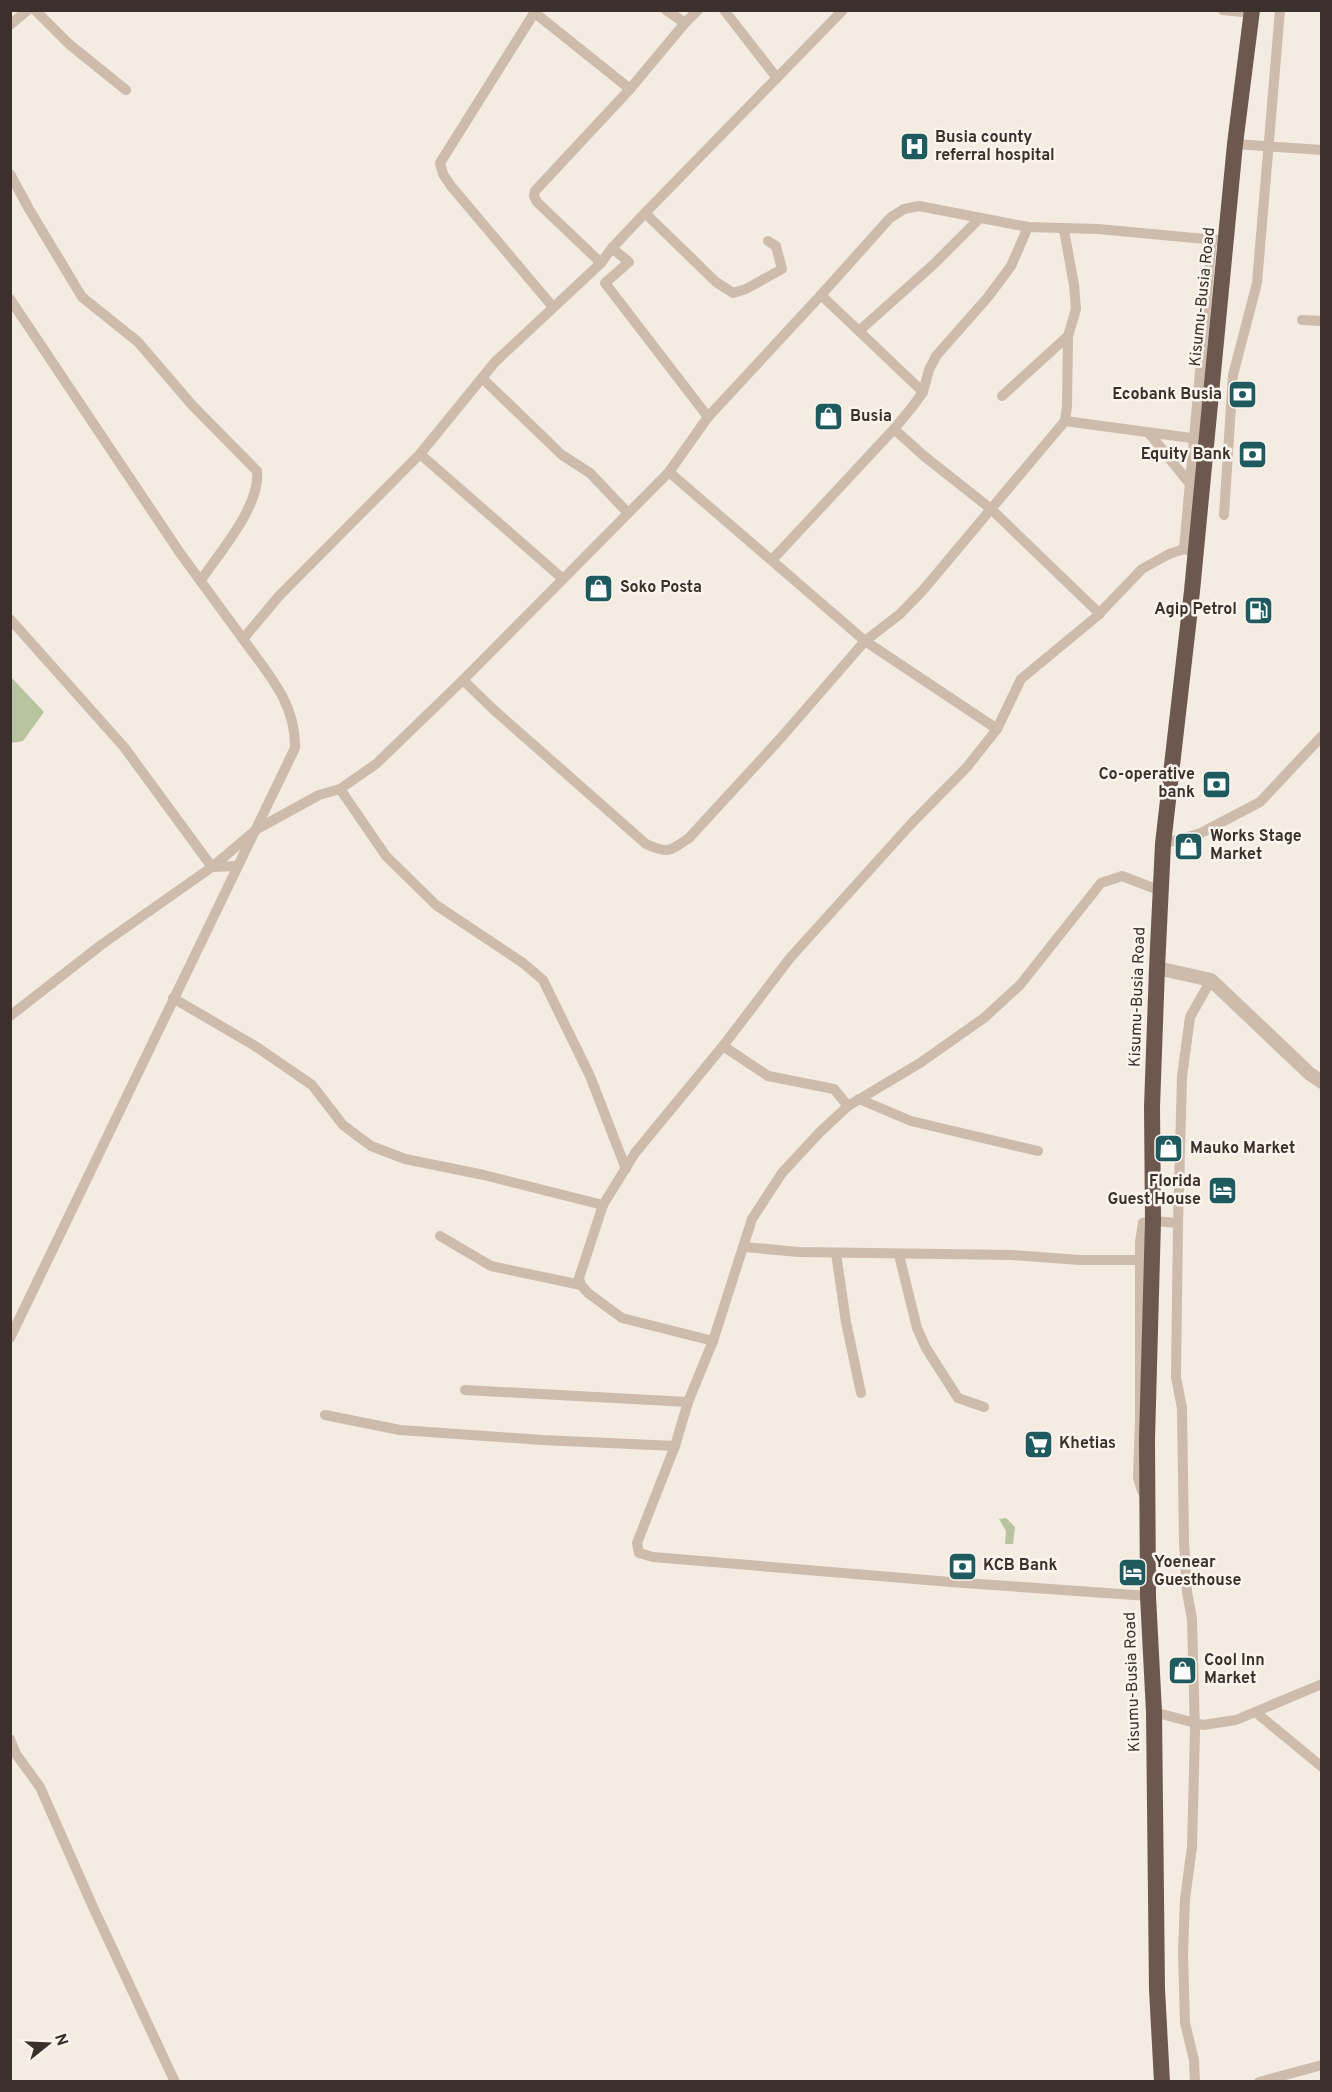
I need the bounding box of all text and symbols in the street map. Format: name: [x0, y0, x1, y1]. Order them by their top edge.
place label: Busia county referral hospital: [935, 128, 1055, 166]
hospital icon: Busia county referral hospital: [898, 131, 930, 163]
street label: Kisumu-Busia Road: [1186, 226, 1220, 368]
bank icon: Ecobank Busia: [1227, 379, 1259, 411]
place label: Ecobank Busia: [1112, 385, 1222, 405]
shop icon: Busia: [813, 401, 845, 433]
place label: Busia: [850, 407, 892, 427]
bank icon: Equity Bank: [1236, 439, 1268, 471]
place label: Equity Bank: [1141, 445, 1231, 465]
shop icon: Soko Posta: [583, 572, 615, 604]
place label: Soko Posta: [620, 578, 702, 598]
fuel station icon: Agip Petrol: [1242, 594, 1274, 626]
place label: Agip Petrol: [1154, 600, 1237, 620]
place label: Co-operative bank: [1098, 765, 1195, 803]
bank icon: Co-operative bank: [1200, 768, 1232, 800]
place label: Works Stage Market: [1210, 827, 1302, 865]
shop icon: Works Stage Market: [1173, 830, 1205, 862]
street label: Kisumu-Busia Road: [1126, 927, 1150, 1067]
shop icon: Mauko Market: [1153, 1133, 1185, 1165]
place label: Mauko Market: [1190, 1139, 1295, 1159]
place label: Florida Guest House: [1107, 1172, 1201, 1210]
hotel icon: Florida Guest House: [1206, 1175, 1238, 1207]
supermarket icon: Khetias: [1022, 1428, 1054, 1460]
place label: Khetias: [1059, 1434, 1116, 1454]
bank icon: KCB Bank: [946, 1550, 978, 1582]
place label: Yoenear Guesthouse: [1154, 1553, 1241, 1591]
place label: KCB Bank: [983, 1556, 1057, 1576]
hotel icon: Yoenear Guesthouse: [1117, 1556, 1149, 1588]
street label: Kisumu-Busia Road: [1121, 1612, 1145, 1752]
place label: Cool Inn Market: [1204, 1651, 1265, 1689]
shop icon: Cool Inn Market: [1167, 1654, 1199, 1686]
north arrow: [18, 2014, 78, 2074]
text: N: [49, 2031, 72, 2049]

